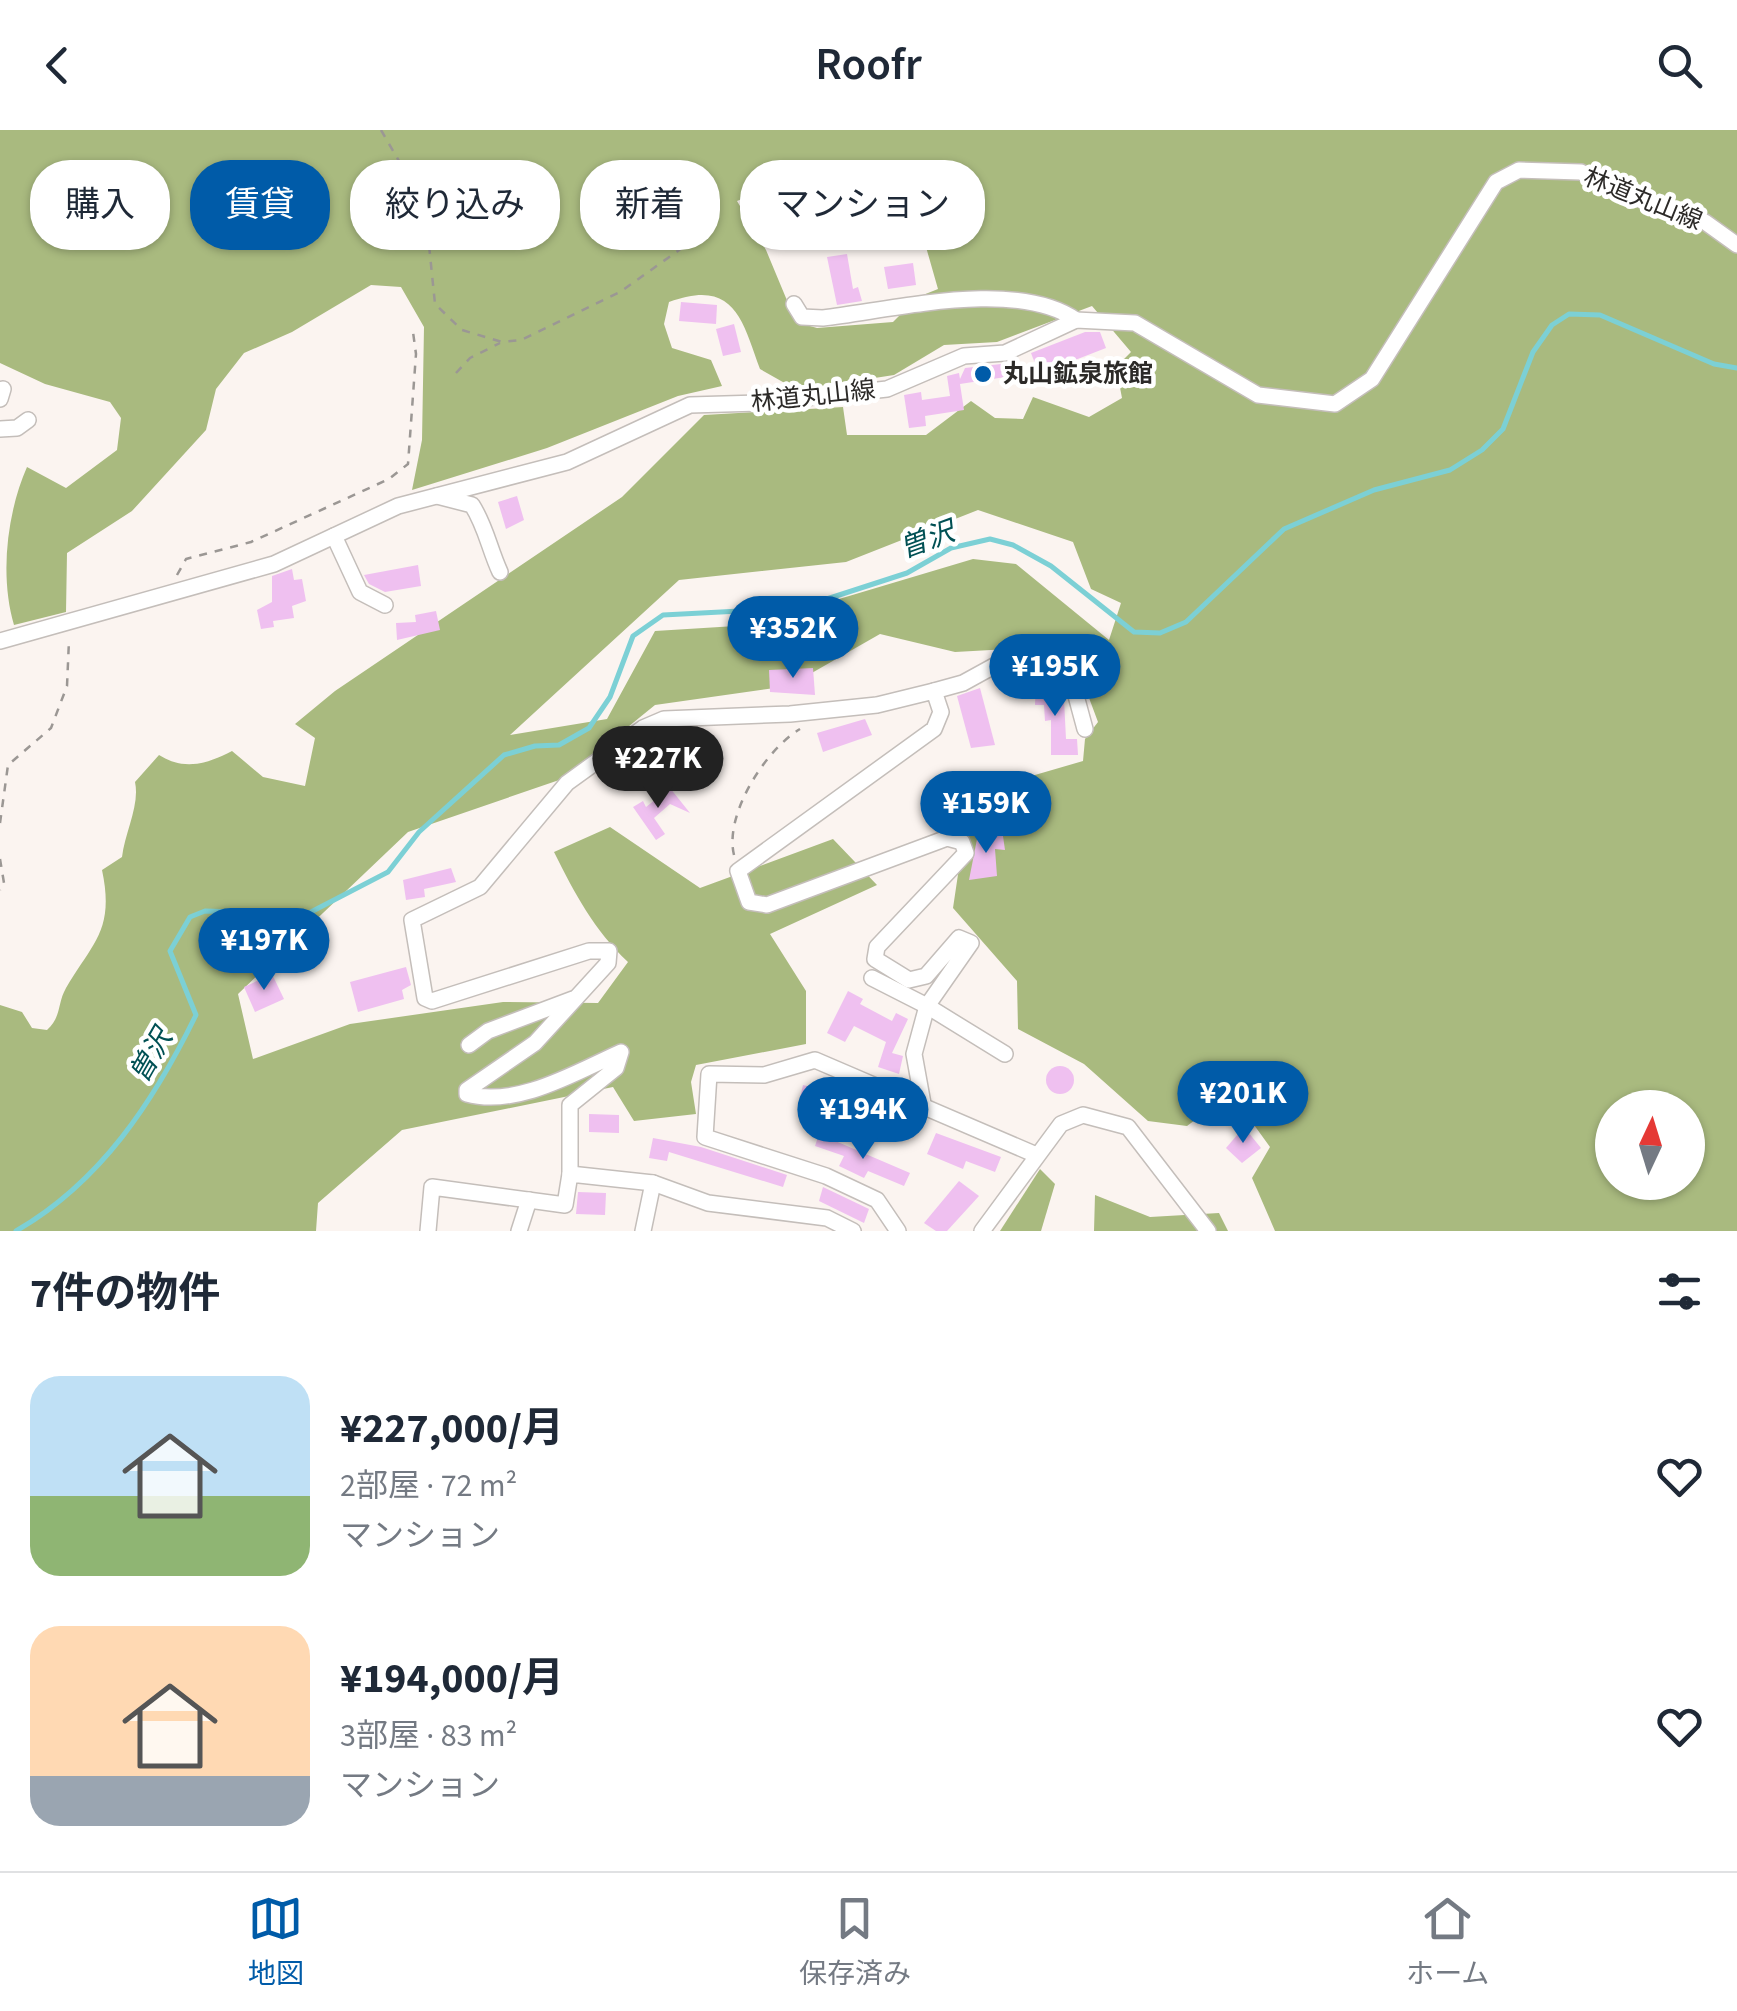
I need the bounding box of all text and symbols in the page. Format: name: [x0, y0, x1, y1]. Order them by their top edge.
text: Roofr: [815, 33, 922, 97]
icon: back: [30, 38, 85, 93]
icon: search: [1652, 38, 1707, 93]
street label: 林道丸山線: [1578, 159, 1708, 239]
chip: 購入: [30, 160, 170, 250]
chip: 賃貸: [190, 160, 330, 250]
chip: 絞り込み: [350, 160, 560, 250]
chip: 新着: [580, 160, 720, 250]
chip: マンション: [740, 160, 985, 250]
place label: 丸山鉱泉旅館: [1003, 356, 1153, 392]
marker: 丸山鉱泉旅館: [972, 363, 994, 385]
street label: 林道丸山線: [749, 372, 877, 420]
water label: 曽沢: [894, 510, 964, 568]
pin: ¥352K: [723, 596, 863, 681]
text: ¥352K: [749, 605, 837, 651]
pin: ¥195K: [985, 634, 1125, 719]
text: ¥195K: [1011, 643, 1099, 689]
pin: ¥227K: [588, 726, 728, 811]
text: ¥227K: [614, 735, 702, 781]
pin: ¥159K: [916, 771, 1056, 856]
text: ¥159K: [942, 780, 1030, 826]
pin: ¥197K: [194, 908, 334, 993]
text: ¥197K: [220, 917, 308, 963]
water label: 曽沢: [120, 1018, 184, 1090]
pin: ¥201K: [1173, 1061, 1313, 1146]
text: ¥201K: [1199, 1070, 1287, 1116]
pin: ¥194K: [793, 1077, 933, 1162]
text: ¥194K: [819, 1086, 907, 1132]
north arrow: [1595, 1090, 1705, 1200]
map controls: [1595, 1090, 1705, 1200]
text: 7件の物件: [30, 1264, 220, 1324]
icon: filters: [1652, 1264, 1707, 1319]
text: ¥227,000/月: [340, 1399, 564, 1459]
icon: home: [110, 1416, 230, 1536]
icon: heart: [1652, 1449, 1707, 1504]
text: 2部屋 · 72 m²: [340, 1463, 517, 1509]
text: マンション: [340, 1513, 500, 1559]
text: ¥194,000/月: [340, 1649, 564, 1709]
icon: home: [110, 1666, 230, 1786]
icon: heart: [1652, 1699, 1707, 1754]
text: 3部屋 · 83 m²: [340, 1713, 517, 1759]
text: マンション: [340, 1763, 500, 1809]
tab: 地図: [248, 1891, 304, 1994]
tab: 保存済み: [799, 1891, 911, 1994]
tab: ホーム: [1406, 1891, 1489, 1994]

